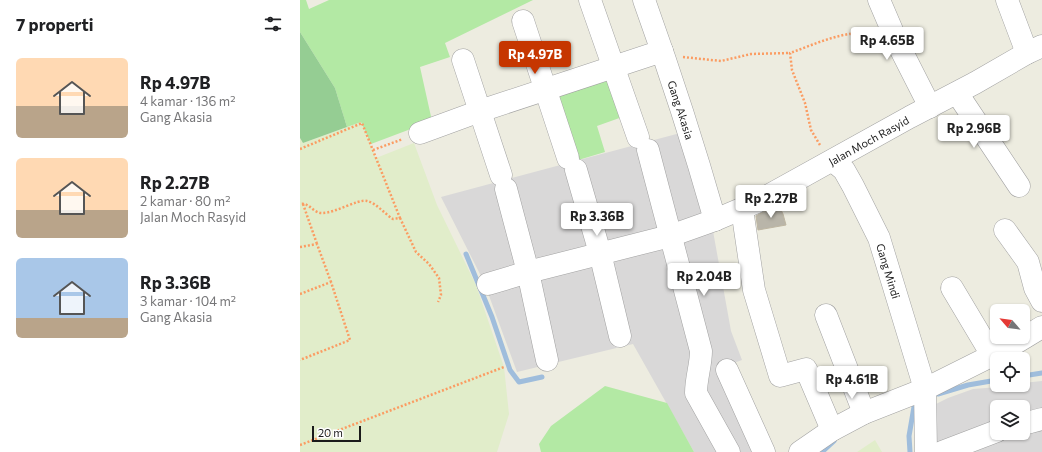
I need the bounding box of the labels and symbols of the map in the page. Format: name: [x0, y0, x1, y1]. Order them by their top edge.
pin: Rp 4.65B: [846, 27, 928, 61]
pin: Rp 4.97B: [494, 41, 576, 75]
street label: Gang Akasia: [666, 79, 697, 141]
street label: Jalan Moch Rasyid: [826, 113, 911, 169]
pin: Rp 2.96B: [933, 115, 1015, 149]
pin: Rp 2.27B: [730, 185, 812, 219]
pin: Rp 3.36B: [556, 203, 638, 237]
street label: Gang Mindi: [874, 242, 904, 300]
pin: Rp 2.04B: [663, 263, 745, 297]
north arrow: [990, 304, 1030, 344]
pin: Rp 4.61B: [811, 366, 893, 400]
scale bar: [312, 424, 361, 443]

